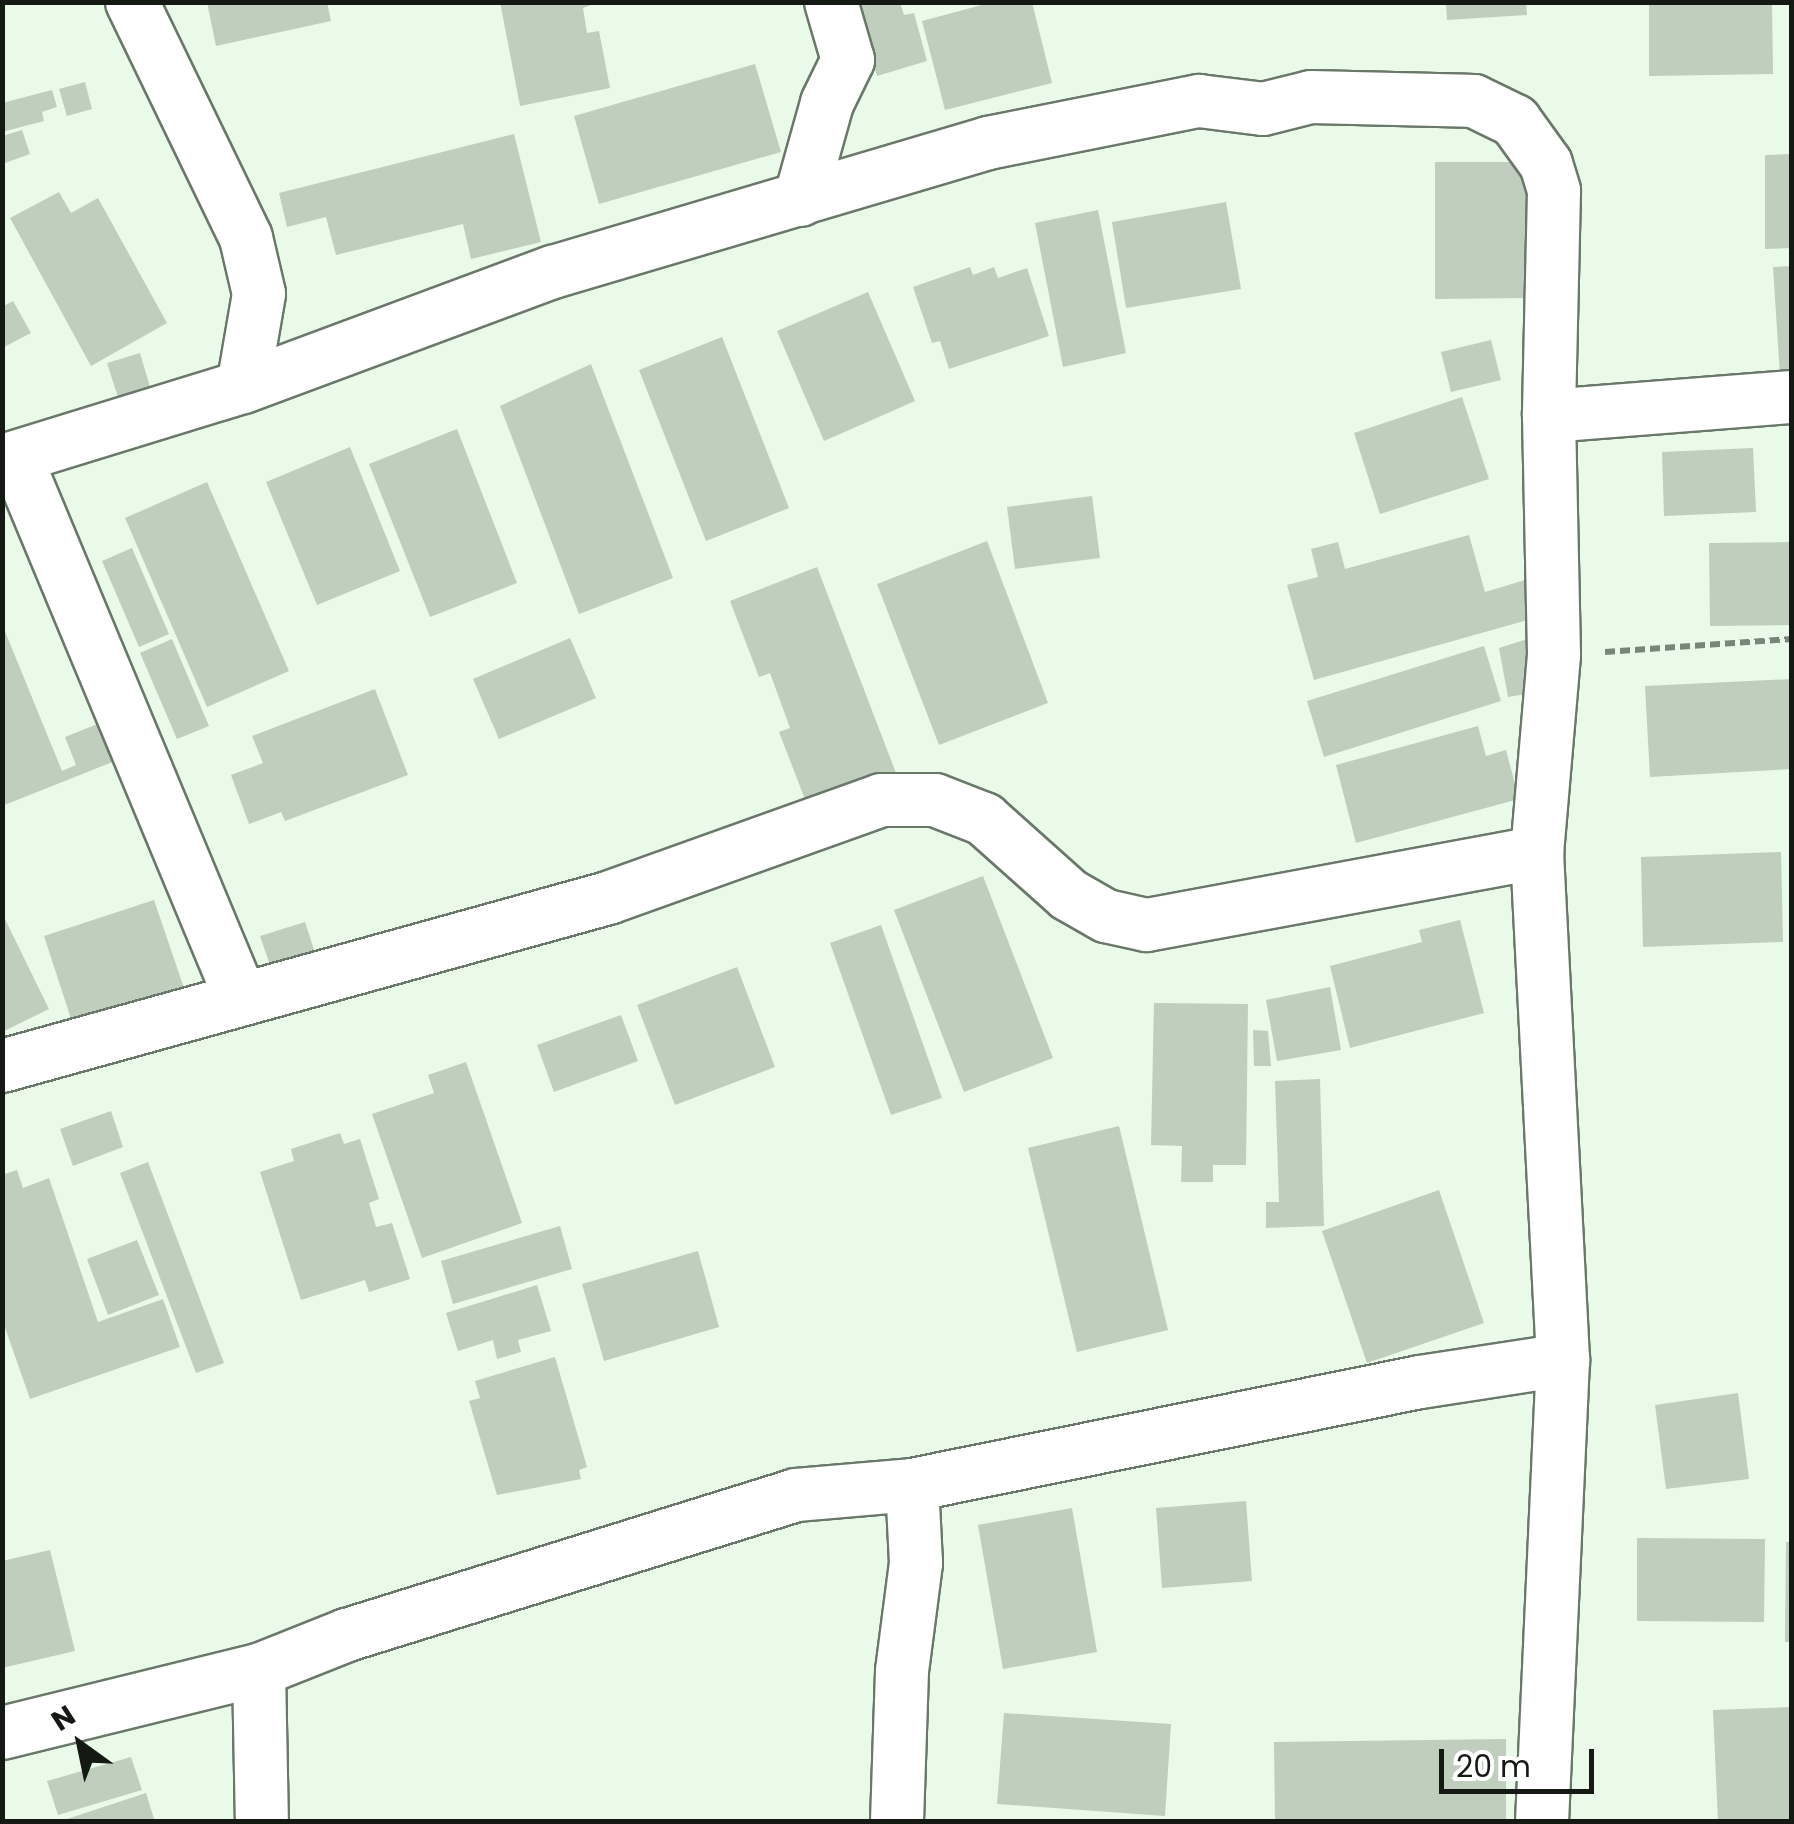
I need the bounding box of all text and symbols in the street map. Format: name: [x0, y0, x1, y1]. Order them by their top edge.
north arrow: [30, 1694, 130, 1794]
text: N: [44, 1696, 83, 1741]
scale bar: [1444, 1729, 1599, 1791]
text: 20 m: [1456, 1745, 1531, 1788]

